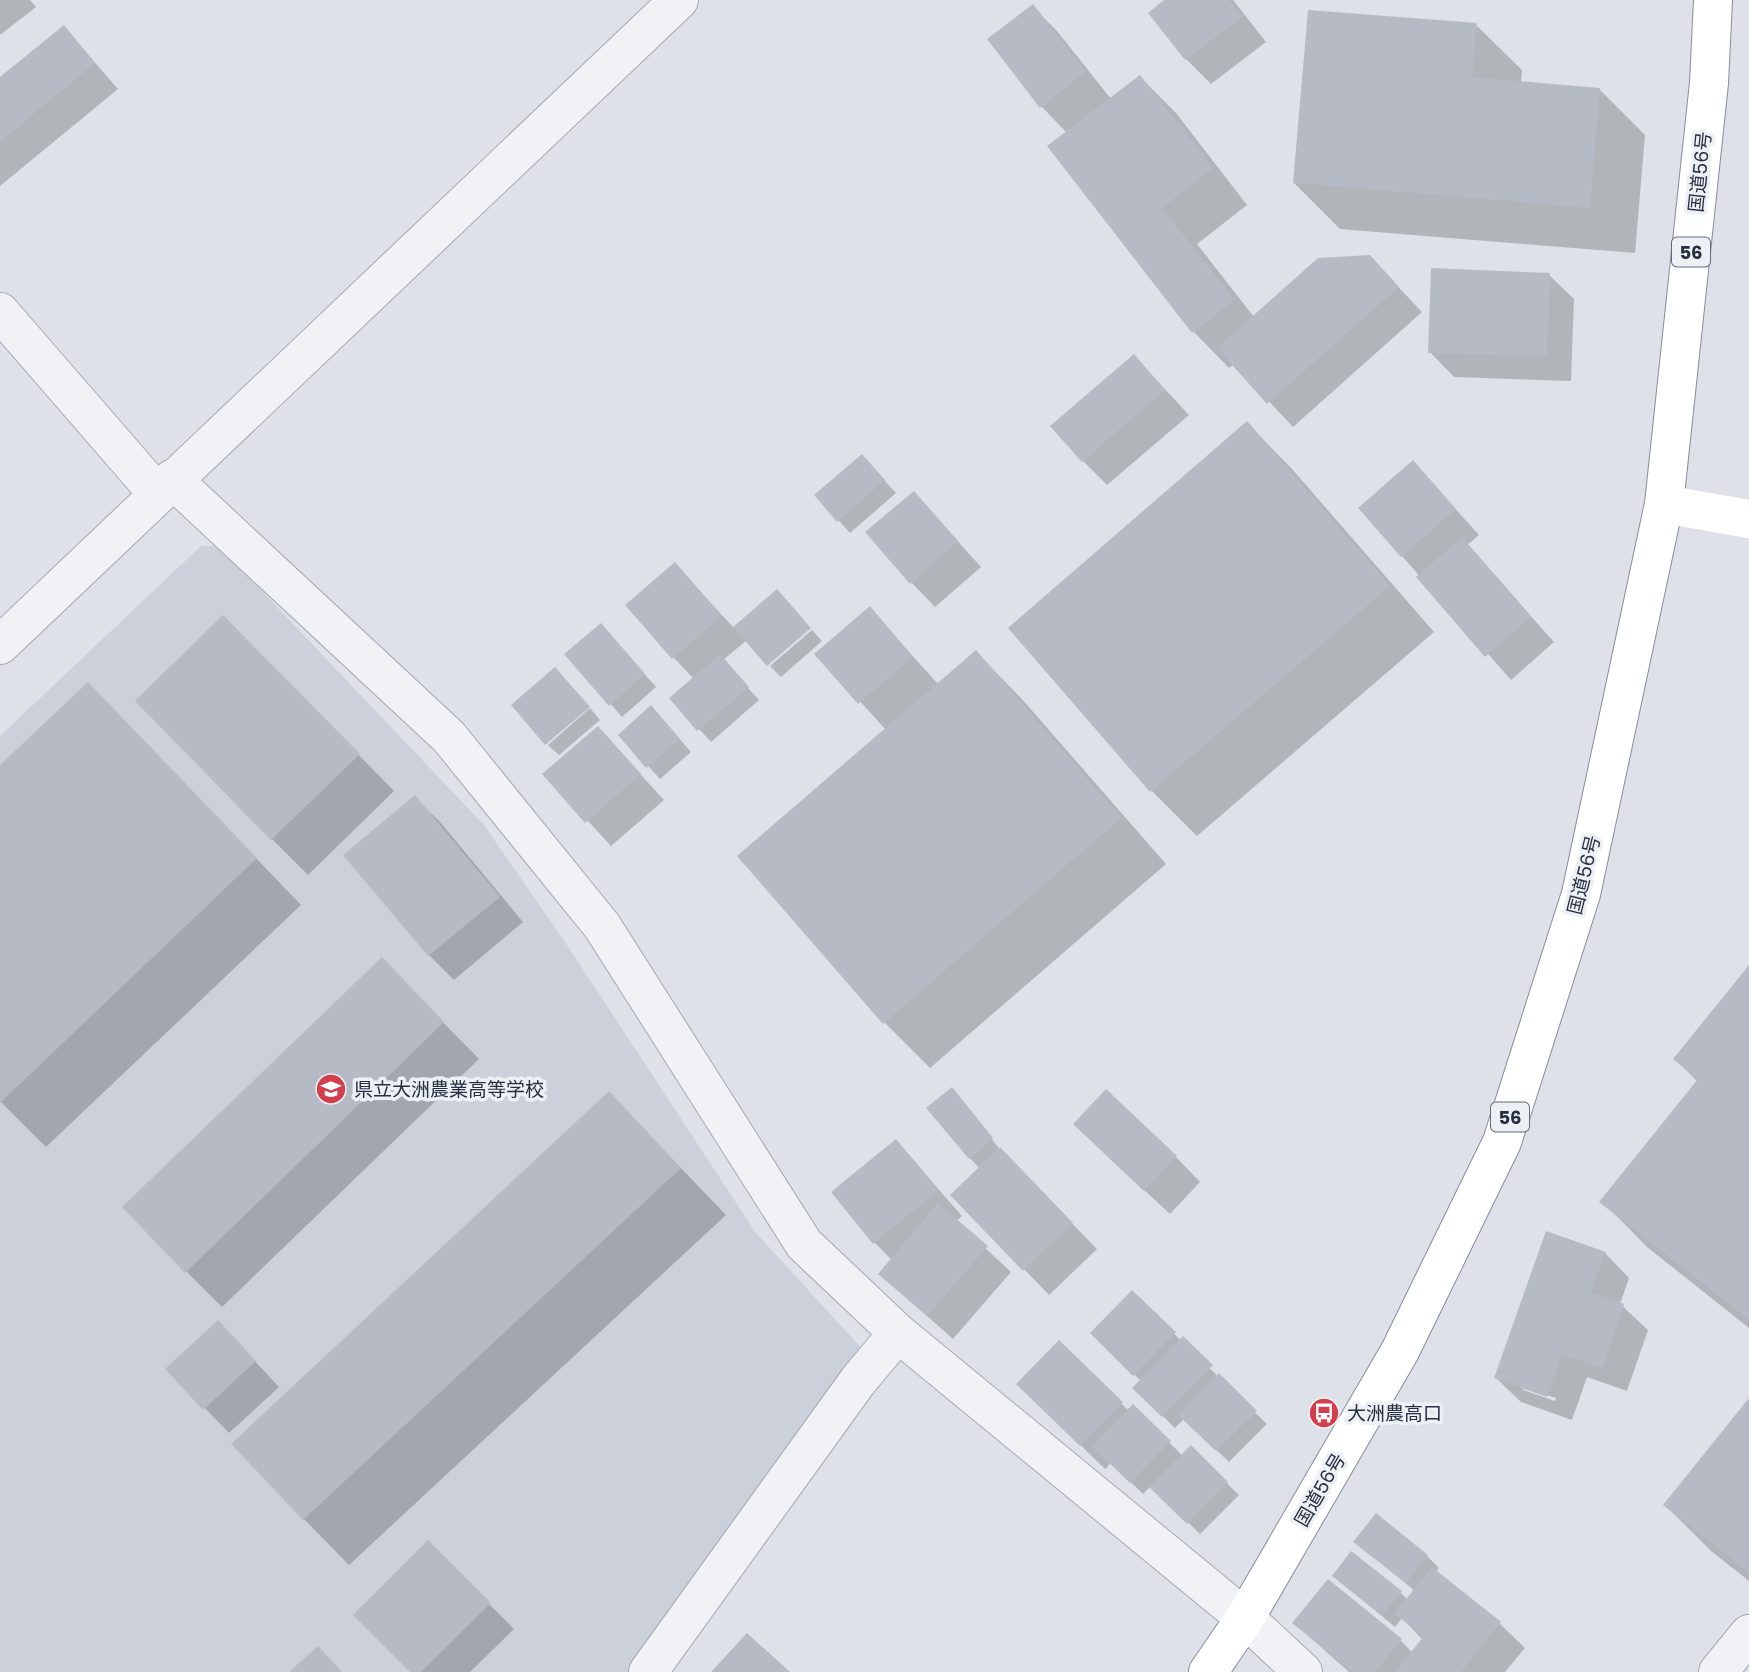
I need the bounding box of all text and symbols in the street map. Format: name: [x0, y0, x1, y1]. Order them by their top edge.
street label: 国道56号: [1682, 130, 1718, 214]
road number: 56: [1672, 238, 1710, 266]
street label: 国道56号: [1561, 832, 1607, 918]
school or university icon: 県立大洲農業高等学校: [314, 1072, 348, 1106]
place label: 県立大洲農業高等学校: [354, 1076, 544, 1103]
road number: 56: [1491, 1102, 1529, 1132]
bus stop icon: 大洲農高口: [1307, 1396, 1341, 1430]
place label: 大洲農高口: [1347, 1400, 1442, 1427]
street label: 国道56号: [1288, 1448, 1352, 1532]

